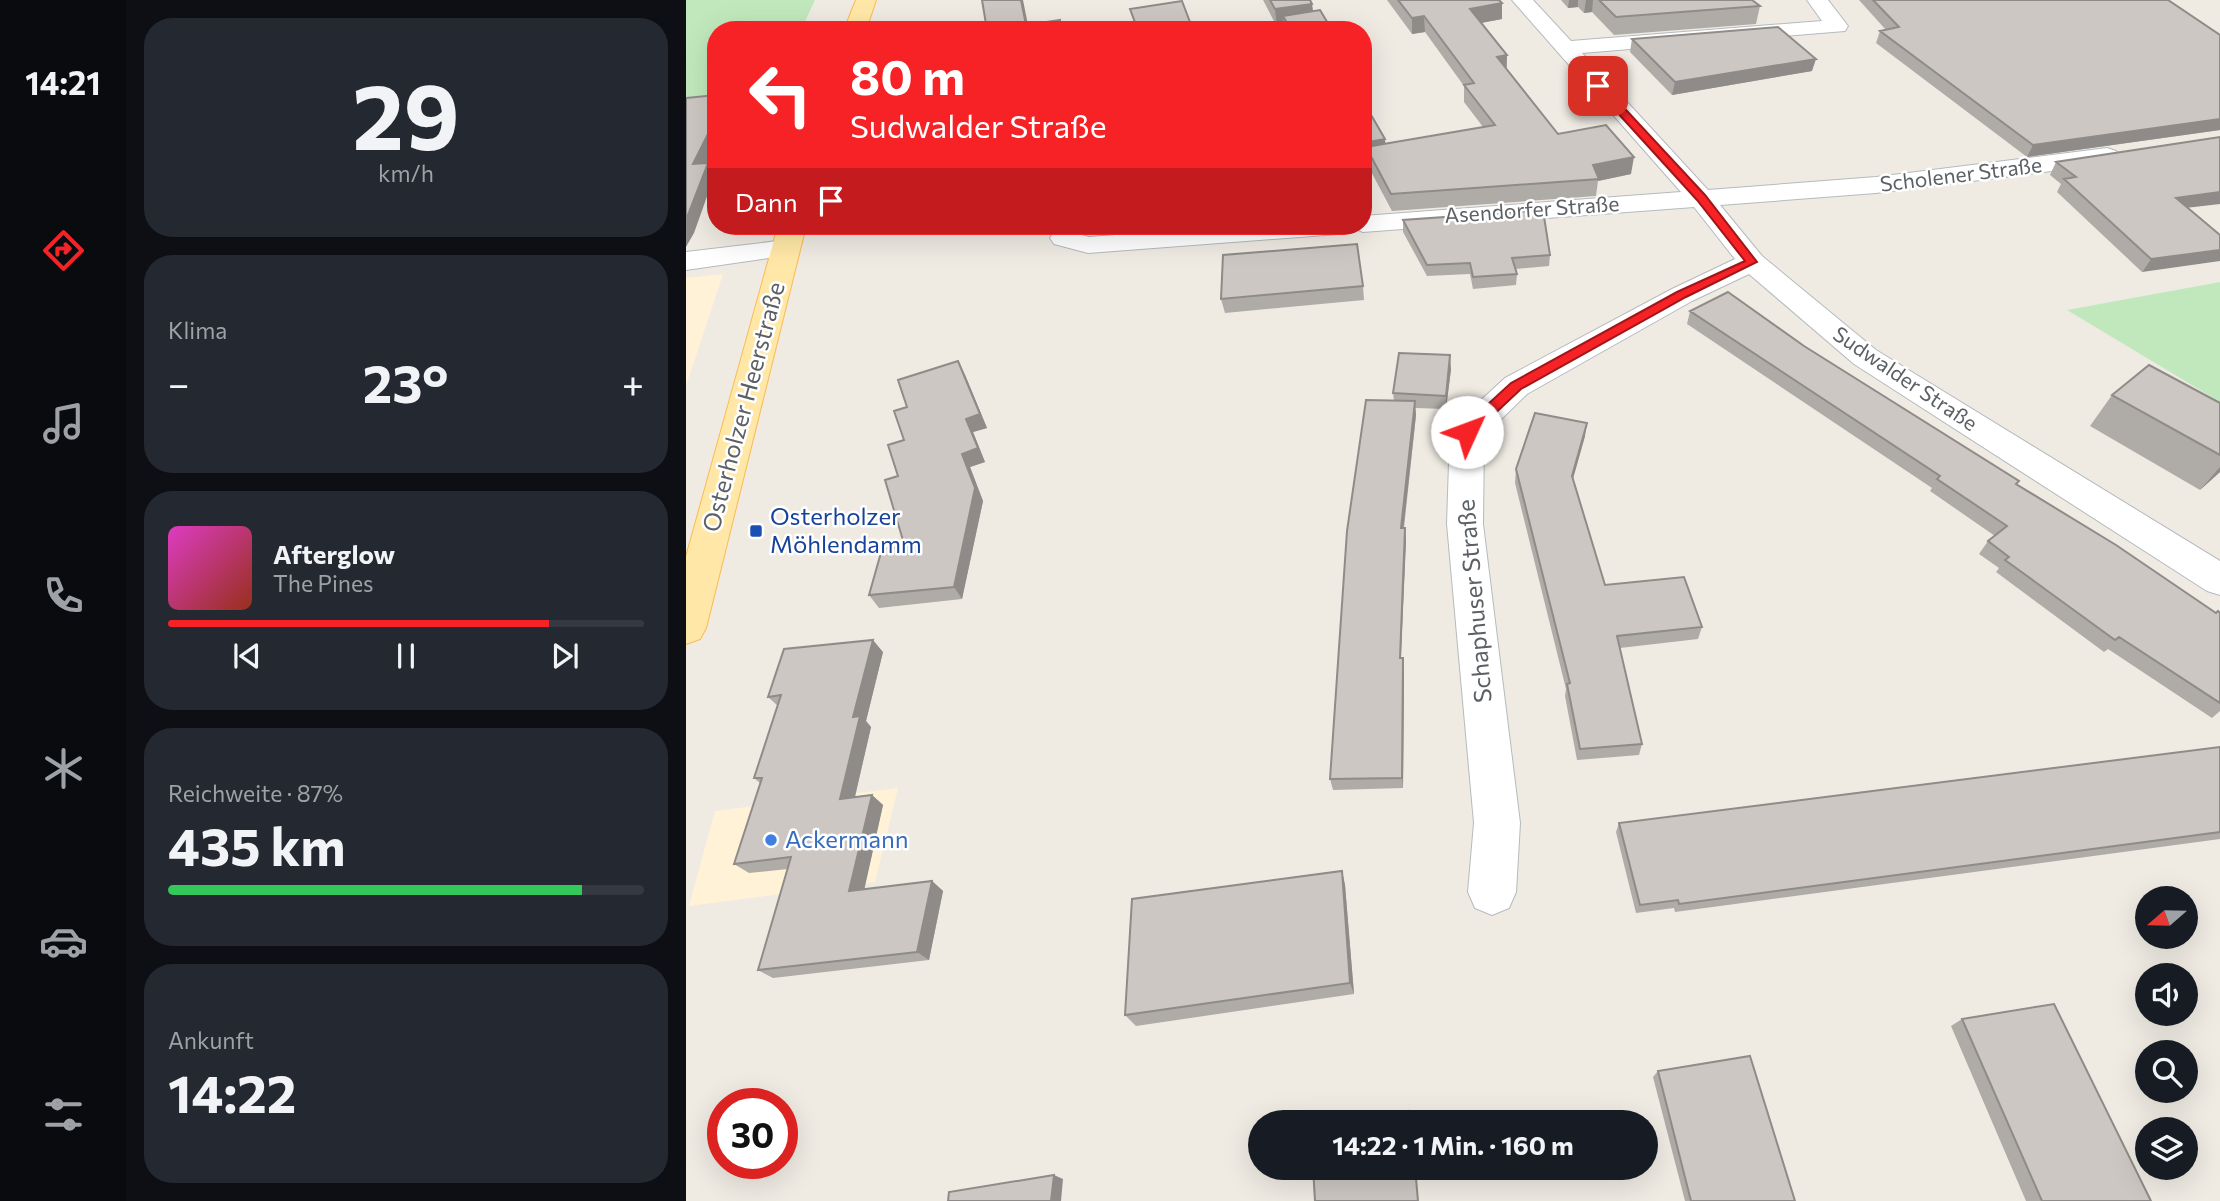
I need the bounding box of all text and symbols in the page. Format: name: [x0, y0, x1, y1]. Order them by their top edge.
text: 80 m: [850, 45, 965, 105]
icon: left: [735, 49, 826, 140]
pin: [1568, 56, 1628, 116]
text: 29: [352, 57, 460, 169]
text: 14:21: [25, 62, 101, 102]
icon: arrive: [1579, 67, 1617, 105]
text: Sudwalder Straße: [850, 105, 1107, 145]
street label: Scholener Straße: [1878, 151, 2043, 196]
text: km/h: [378, 159, 434, 187]
icon: arrive: [812, 182, 850, 220]
text: Dann: [735, 186, 798, 217]
street label: Asendorfer Straße: [1444, 190, 1620, 227]
icon: directions: [39, 226, 88, 275]
street label: Osterholzer Heerstraße: [695, 278, 790, 535]
text: Klima: [168, 316, 227, 344]
street label: Sudwalder Straße: [1829, 320, 1983, 435]
text: 23°: [363, 350, 449, 414]
text: −: [168, 359, 190, 406]
text: +: [622, 359, 644, 406]
position arrow: [1430, 395, 1504, 469]
icon: music: [39, 399, 88, 448]
street label: Schaphuser Straße: [1450, 498, 1497, 704]
place label: Osterholzer Möhlendamm: [770, 501, 922, 558]
marker: Osterholzer Möhlendamm: [748, 523, 764, 539]
text: Afterglow: [273, 538, 395, 569]
text: The Pines: [273, 569, 374, 597]
icon: phone: [39, 571, 88, 620]
icon: previous: [228, 637, 266, 675]
icon: pause: [387, 637, 425, 675]
icon: next: [546, 637, 584, 675]
icon: climate: [39, 744, 88, 793]
text: Reichweite · 87%: [168, 779, 343, 807]
text: 435 km: [168, 813, 346, 877]
place label: Ackermann: [785, 824, 909, 853]
marker: Ackermann: [763, 832, 779, 848]
north arrow: [2135, 886, 2198, 948]
map controls: [2135, 886, 2198, 1180]
icon: car: [39, 917, 88, 966]
button: sound: [2135, 963, 2198, 1026]
text: Ankunft: [168, 1026, 254, 1054]
button: search: [2135, 1040, 2198, 1103]
text: 14:22: [168, 1060, 296, 1124]
speed limit sign: 30: [707, 1088, 798, 1179]
icon: filters: [39, 1090, 88, 1139]
button: layers: [2135, 1117, 2198, 1180]
text: 14:22 · 1 Min. · 160 m: [1332, 1129, 1574, 1160]

